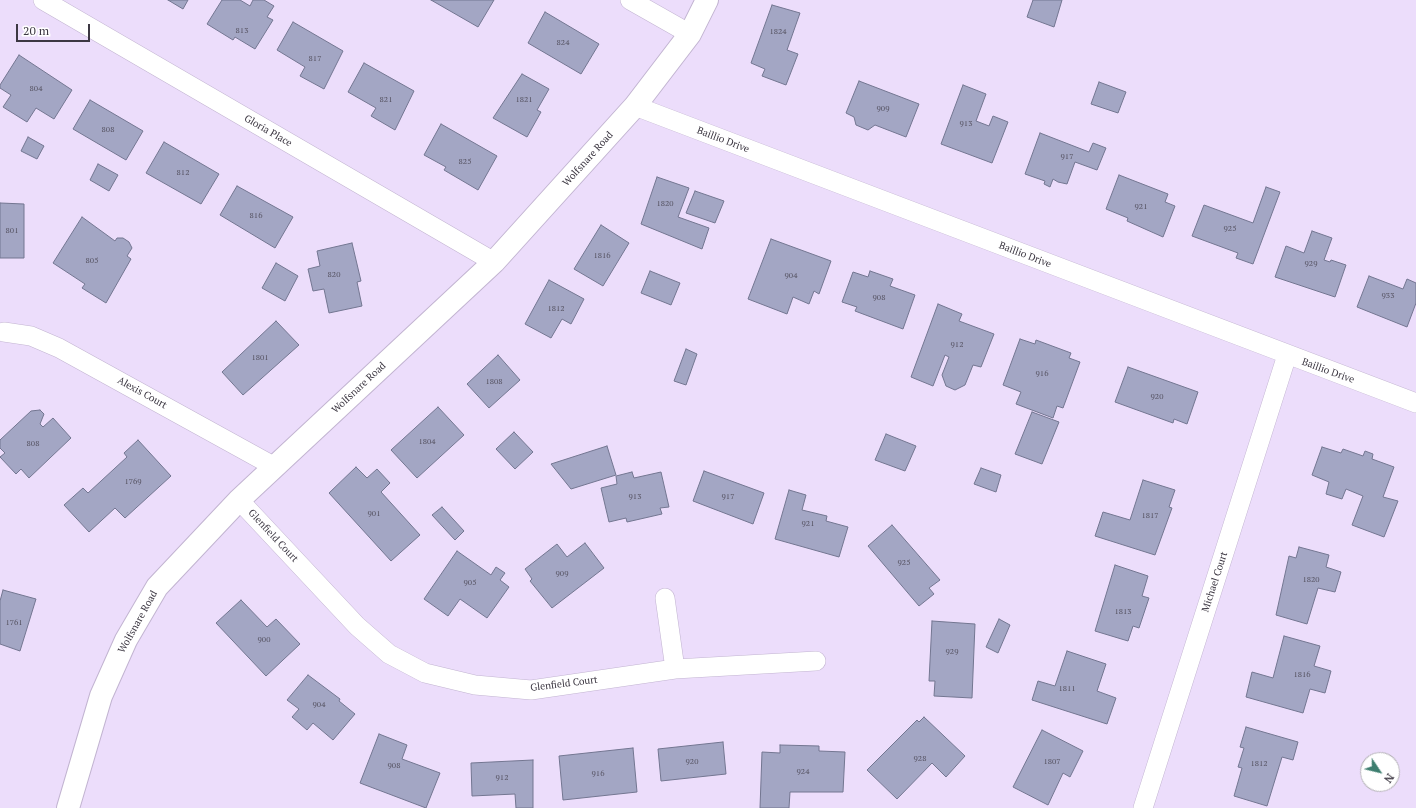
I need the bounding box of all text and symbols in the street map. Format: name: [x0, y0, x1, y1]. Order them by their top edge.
scale bar: [18, 16, 92, 42]
text: 20 m: [23, 23, 49, 38]
house number: 813: [236, 26, 248, 36]
house number: 1824: [769, 27, 787, 37]
house number: 824: [557, 38, 569, 48]
house number: 817: [309, 54, 321, 64]
house number: 804: [30, 84, 42, 94]
house number: 821: [380, 95, 392, 105]
house number: 1821: [515, 95, 533, 105]
house number: 909: [877, 104, 889, 114]
street label: Gloria Place: [242, 112, 294, 150]
house number: 913: [960, 119, 972, 129]
house number: 808: [102, 125, 114, 135]
street label: Baillio Drive: [695, 125, 751, 155]
street label: Wolfsnare Road: [560, 129, 616, 189]
house number: 917: [1061, 152, 1073, 162]
house number: 825: [459, 157, 471, 167]
house number: 812: [177, 168, 189, 178]
house number: 1820: [656, 199, 674, 209]
house number: 921: [1135, 202, 1147, 212]
house number: 816: [250, 211, 262, 221]
house number: 925: [1224, 224, 1236, 234]
house number: 801: [6, 226, 18, 236]
street label: Baillio Drive: [997, 240, 1053, 270]
house number: 1816: [593, 251, 611, 261]
house number: 805: [86, 256, 98, 266]
house number: 929: [1305, 259, 1317, 269]
house number: 820: [328, 270, 340, 280]
house number: 904: [785, 271, 797, 281]
house number: 933: [1382, 291, 1394, 301]
house number: 908: [873, 293, 885, 303]
house number: 1812: [547, 304, 565, 314]
house number: 912: [951, 340, 963, 350]
house number: 1801: [251, 353, 269, 363]
street label: Baillio Drive: [1300, 356, 1356, 386]
street label: Wolfsnare Road: [329, 360, 389, 416]
house number: 916: [1036, 369, 1048, 379]
street label: Alexis Court: [115, 375, 169, 411]
house number: 1808: [485, 377, 503, 387]
house number: 920: [1151, 392, 1163, 402]
house number: 1804: [418, 437, 436, 447]
house number: 808: [27, 439, 39, 449]
house number: 1769: [124, 477, 142, 487]
house number: 913: [629, 492, 641, 502]
house number: 917: [722, 492, 734, 502]
street label: Glenfield Court: [245, 507, 301, 565]
house number: 901: [368, 509, 380, 519]
house number: 1817: [1141, 511, 1159, 521]
house number: 921: [802, 519, 814, 529]
street label: Michael Court: [1200, 550, 1230, 614]
house number: 925: [898, 558, 910, 568]
house number: 909: [556, 569, 568, 579]
house number: 1820: [1302, 575, 1320, 585]
house number: 905: [464, 578, 476, 588]
street label: Wolfsnare Road: [116, 589, 160, 655]
house number: 1813: [1114, 607, 1132, 617]
house number: 1761: [5, 618, 23, 628]
house number: 900: [258, 635, 270, 645]
house number: 929: [946, 647, 958, 657]
house number: 1816: [1293, 670, 1311, 680]
street label: Glenfield Court: [530, 674, 598, 694]
house number: 1811: [1058, 684, 1076, 694]
house number: 904: [313, 700, 325, 710]
north arrow: [1360, 752, 1400, 792]
house number: 928: [914, 754, 926, 764]
house number: 920: [686, 757, 698, 767]
house number: 1807: [1043, 757, 1061, 767]
house number: 1812: [1250, 759, 1268, 769]
house number: 908: [388, 761, 400, 771]
house number: 924: [797, 767, 809, 777]
house number: 916: [592, 769, 604, 779]
text: N: [1381, 771, 1397, 786]
house number: 912: [496, 773, 508, 783]

